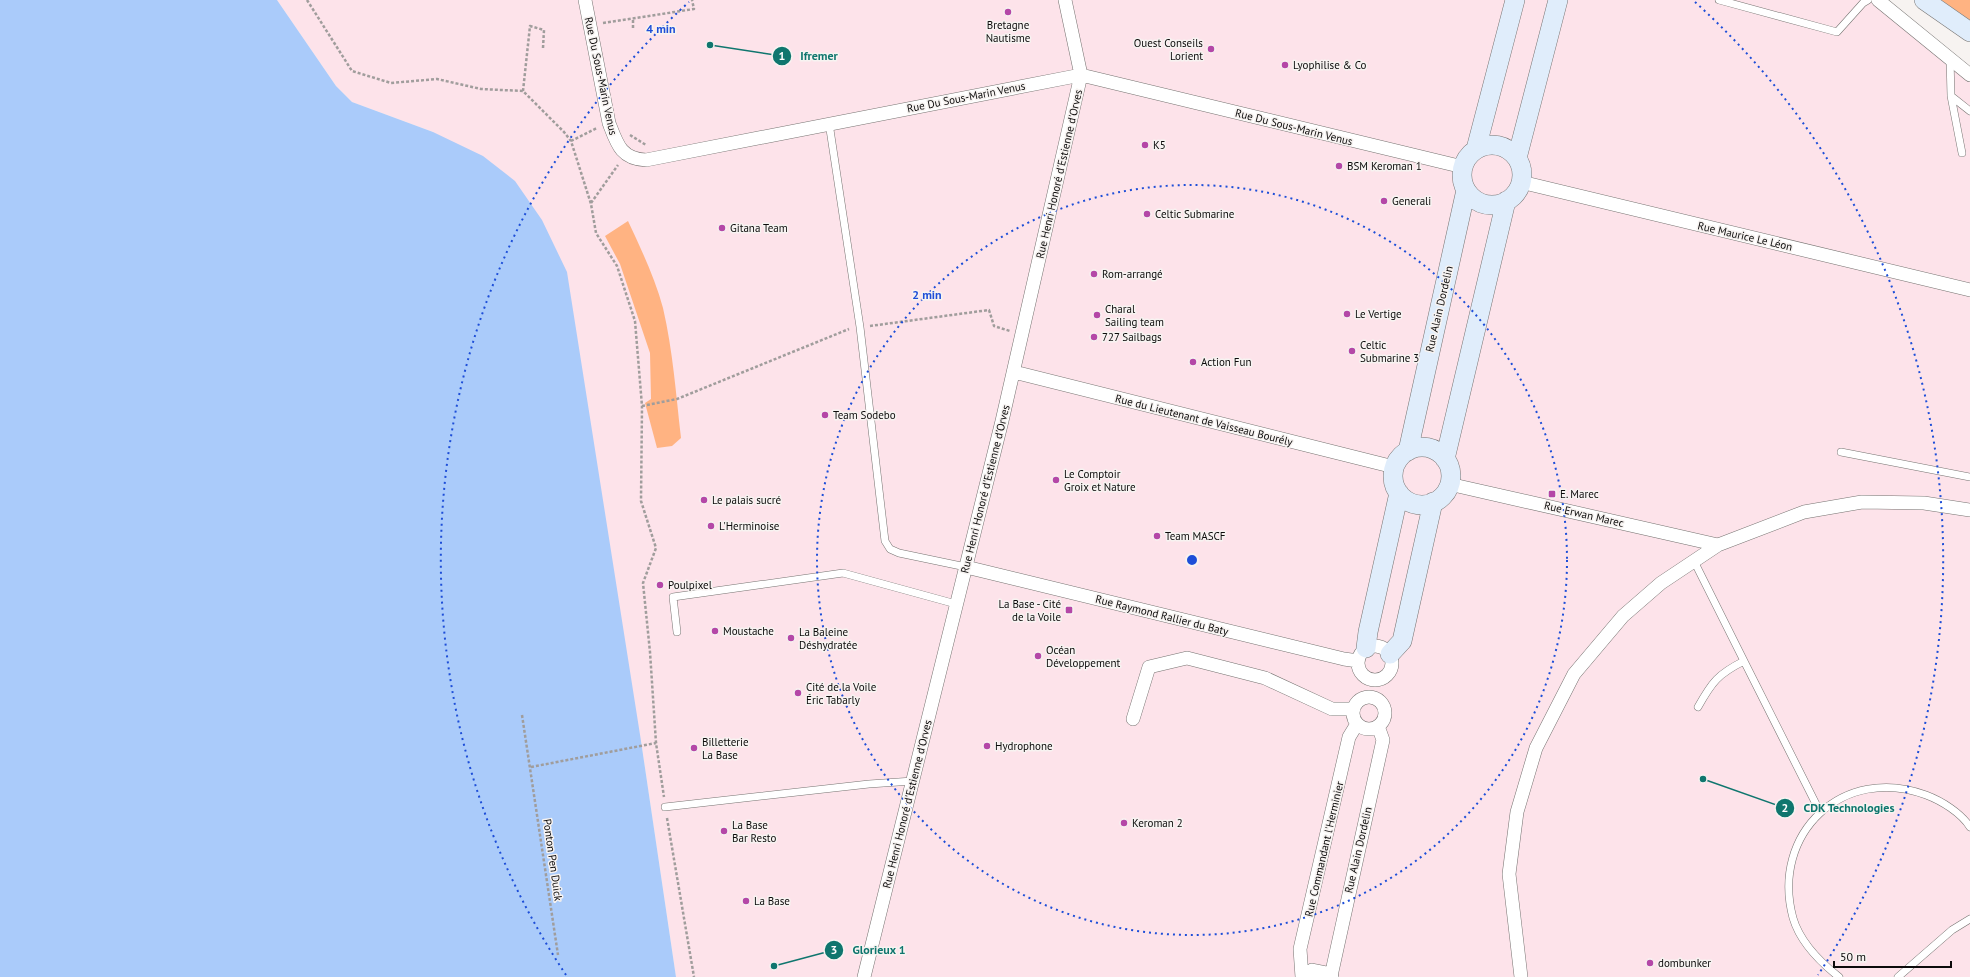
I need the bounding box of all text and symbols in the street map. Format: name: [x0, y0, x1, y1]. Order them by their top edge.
marker: Bretagne Nautisme: [1003, 7, 1013, 17]
street label: Rue Du Sous-Marin Venus: [582, 16, 620, 137]
place label: Bretagne Nautisme: [986, 18, 1031, 45]
text: 4 min: [646, 21, 676, 36]
place label: Ouest Conseils Lorient: [1134, 36, 1203, 63]
callout: Ifremer: [772, 44, 846, 68]
marker: Ouest Conseils Lorient: [1206, 44, 1216, 54]
text: 1: [779, 48, 785, 63]
text: Ifremer: [800, 48, 839, 63]
place label: Lyophilise & Co: [1293, 58, 1367, 72]
marker: Lyophilise & Co: [1280, 60, 1290, 70]
street label: Rue Du Sous-Marin Venus: [906, 79, 1027, 115]
street label: Rue Henri Honoré d'Estienne d'Orves: [1033, 88, 1085, 260]
street label: Rue Du Sous-Marin Venus: [1234, 106, 1354, 148]
place label: K5: [1153, 138, 1166, 152]
marker: K5: [1140, 140, 1150, 150]
place label: BSM Keroman 1: [1347, 159, 1422, 173]
marker: BSM Keroman 1: [1334, 161, 1344, 171]
place label: Generali: [1392, 194, 1431, 208]
marker: Generali: [1379, 196, 1389, 206]
place label: Celtic Submarine: [1155, 207, 1235, 221]
marker: Celtic Submarine: [1142, 209, 1152, 219]
street label: Rue Maurice Le Léon: [1696, 218, 1794, 254]
place label: Gitana Team: [730, 221, 788, 235]
marker: Gitana Team: [717, 223, 727, 233]
street label: Rue Alain Dordelin: [1422, 265, 1456, 353]
place label: Rom-arrangé: [1102, 267, 1163, 281]
marker: Rom-arrangé: [1089, 269, 1099, 279]
text: 2 min: [912, 287, 942, 302]
place label: Charal Sailing team: [1105, 302, 1164, 329]
place label: Le Vertige: [1355, 307, 1402, 321]
marker: Le Vertige: [1342, 309, 1352, 319]
marker: Charal Sailing team: [1092, 310, 1102, 320]
place label: 727 Sailbags: [1102, 330, 1162, 344]
marker: 727 Sailbags: [1089, 332, 1099, 342]
place label: Celtic Submarine 3: [1360, 338, 1419, 365]
marker: Celtic Submarine 3: [1347, 346, 1357, 356]
place label: Action Fun: [1201, 355, 1251, 369]
marker: Action Fun: [1188, 357, 1198, 367]
street label: Rue du Lieutenant de Vaisseau Bourély: [1114, 391, 1295, 449]
street label: Rue Henri Honoré d'Estienne d'Orves: [957, 403, 1013, 575]
place label: Team Sodebo: [833, 408, 896, 422]
marker: Team Sodebo: [820, 410, 830, 420]
place label: Le Comptoir Groix et Nature: [1064, 467, 1136, 494]
marker: Le Comptoir Groix et Nature: [1051, 475, 1061, 485]
place label: E. Marec: [1560, 487, 1599, 501]
marker: E. Marec: [1547, 489, 1557, 499]
place label: Le palais sucré: [712, 493, 781, 507]
marker: Le palais sucré: [699, 495, 709, 505]
street label: Rue Erwan Marec: [1543, 498, 1625, 530]
place label: L'Herminoise: [719, 519, 780, 533]
marker: L'Herminoise: [706, 521, 716, 531]
place label: Team MASCF: [1165, 529, 1226, 543]
marker: Team MASCF: [1152, 531, 1162, 541]
centre of rings: [1185, 553, 1199, 567]
place label: Poulpixel: [668, 578, 713, 592]
marker: Poulpixel: [655, 580, 665, 590]
street label: Rue Raymond Rallier du Baty: [1094, 592, 1231, 639]
place label: La Base - Cité de la Voile: [999, 597, 1061, 624]
marker: La Base - Cité de la Voile: [1064, 605, 1074, 615]
place label: Moustache: [723, 624, 774, 638]
place label: La Baleine Déshydratée: [799, 625, 858, 652]
marker: Moustache: [710, 626, 720, 636]
marker: La Baleine Déshydratée: [786, 633, 796, 643]
place label: Océan Développement: [1046, 643, 1120, 670]
marker: Océan Développement: [1033, 651, 1043, 661]
place label: Cité de la Voile Éric Tabarly: [806, 680, 877, 707]
marker: Cité de la Voile Éric Tabarly: [793, 688, 803, 698]
street label: Rue Henri Honoré d'Estienne d'Orves: [879, 718, 935, 890]
place label: Billetterie La Base: [702, 735, 749, 762]
place label: Hydrophone: [995, 739, 1053, 753]
marker: Hydrophone: [982, 741, 992, 751]
marker: Billetterie La Base: [689, 743, 699, 753]
street label: Rue Commandant l'Herminier: [1302, 780, 1346, 918]
callout: CDK Technologies: [1775, 796, 1903, 820]
text: 2: [1782, 800, 1788, 815]
text: CDK Technologies: [1804, 800, 1895, 815]
street label: Rue Alain Dordelin: [1341, 806, 1375, 894]
place label: Keroman 2: [1132, 816, 1183, 830]
street label: Ponton Pen Duick: [540, 818, 566, 903]
place label: La Base Bar Resto: [732, 818, 776, 845]
marker: Keroman 2: [1119, 818, 1129, 828]
marker: La Base Bar Resto: [719, 826, 729, 836]
place label: La Base: [754, 894, 790, 908]
marker: La Base: [741, 896, 751, 906]
callout: Glorieux 1: [824, 938, 914, 962]
text: 3: [831, 942, 837, 957]
text: Glorieux 1: [852, 942, 906, 957]
scale bar: [1834, 943, 1951, 969]
text: 50 m: [1840, 949, 1866, 964]
place label: dombunker: [1658, 956, 1711, 970]
marker: dombunker: [1645, 958, 1655, 968]

